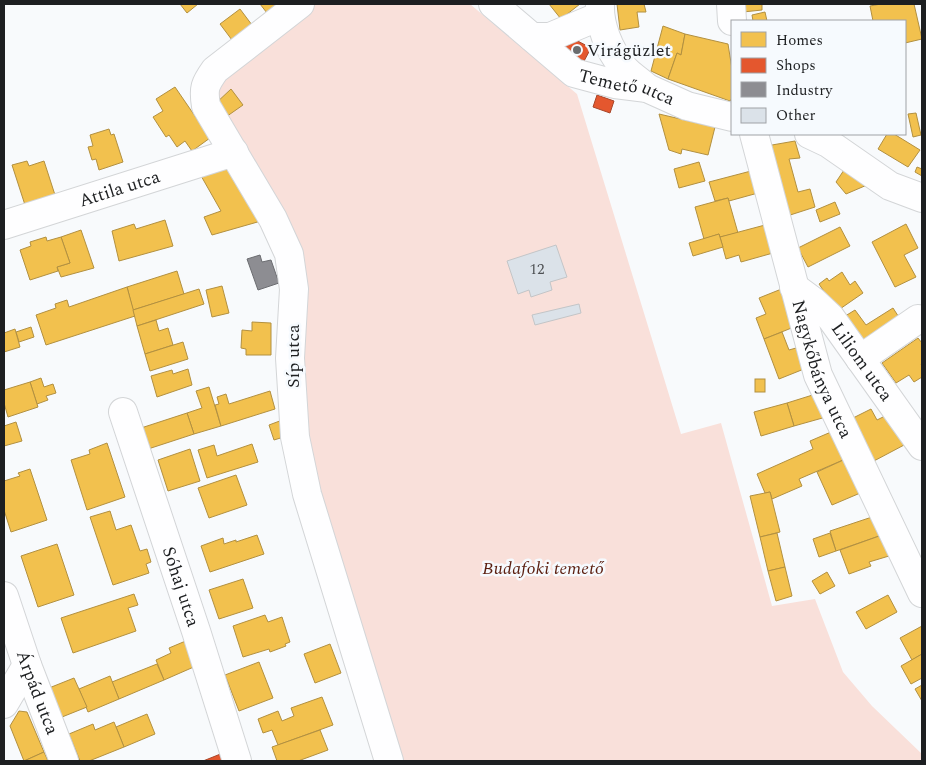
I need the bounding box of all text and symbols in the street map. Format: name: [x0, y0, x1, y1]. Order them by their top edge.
legend: [731, 20, 906, 135]
text: Homes: [776, 29, 823, 52]
place label: Virágüzlet: [587, 37, 671, 64]
marker: Virágüzlet: [571, 44, 583, 56]
text: Shops: [776, 54, 816, 77]
street label: Temető utca: [575, 62, 679, 113]
text: Industry: [776, 79, 833, 102]
text: Other: [776, 104, 815, 127]
street label: Attila utca: [75, 163, 164, 214]
house number: 12: [529, 258, 545, 281]
street label: Nagykőbánya utca: [785, 297, 859, 443]
street label: Liliom utca: [824, 317, 899, 407]
street label: Síp utca: [280, 324, 307, 388]
street label: Sóhaj utca: [155, 543, 207, 631]
park label: Budafoki temető: [482, 555, 605, 582]
street label: Árpád utca: [9, 647, 66, 739]

